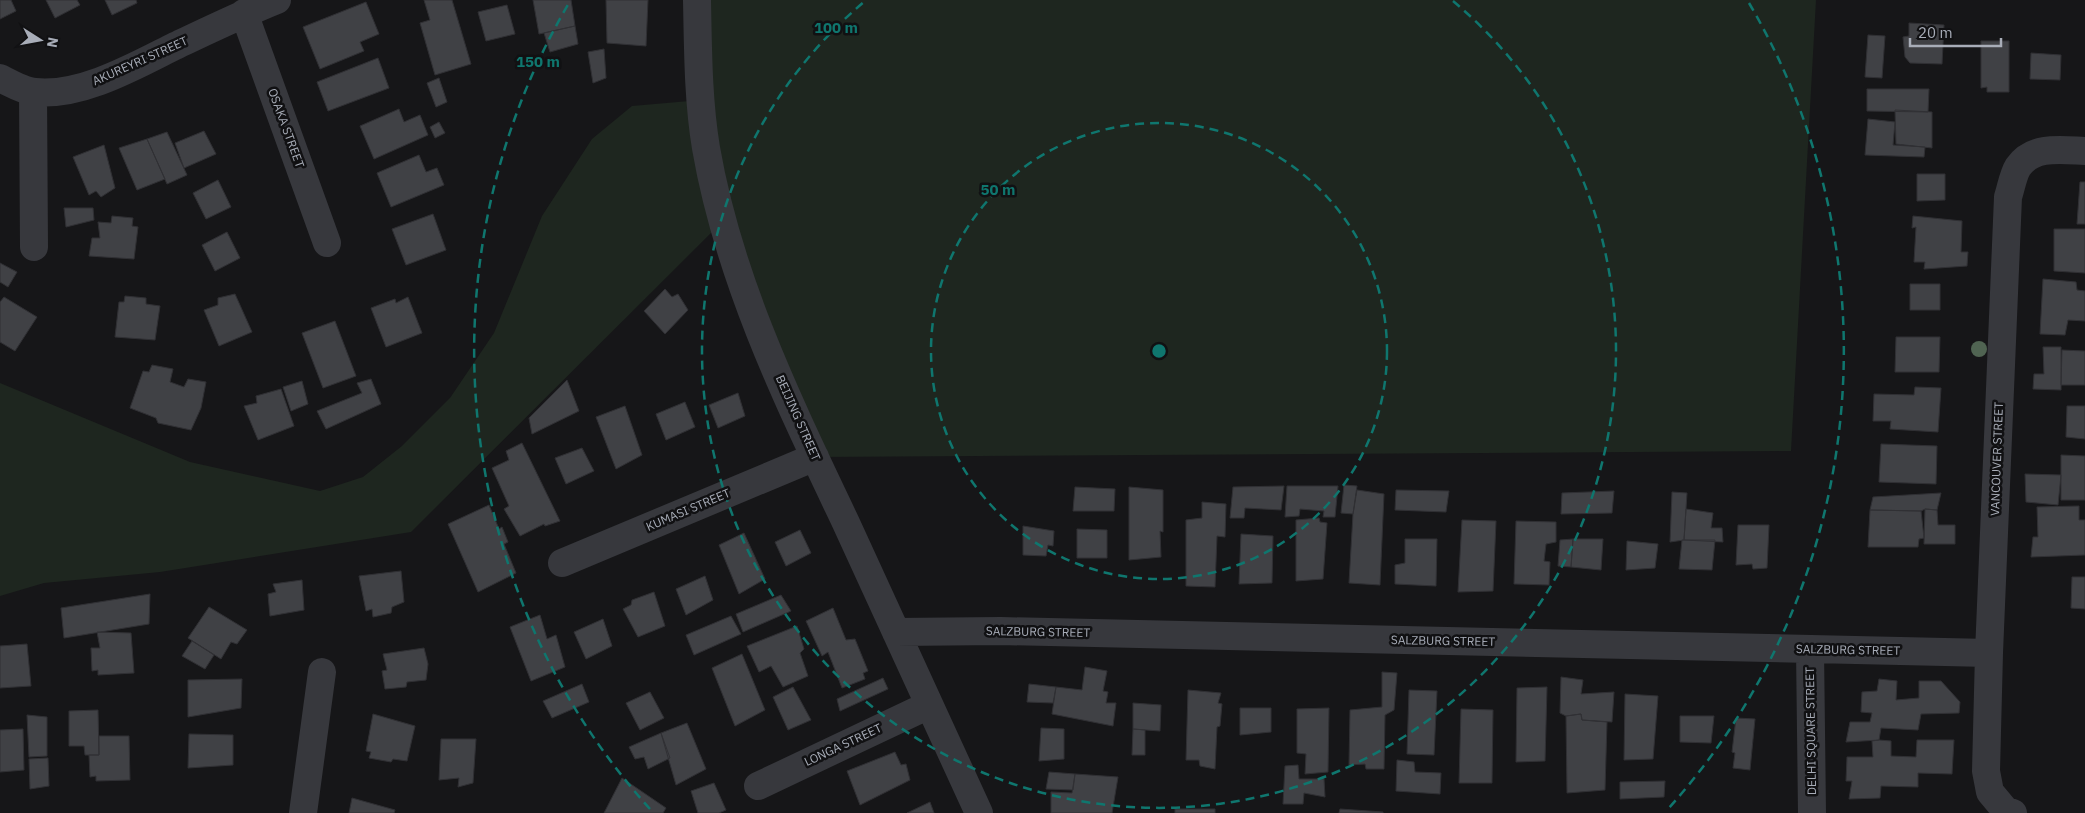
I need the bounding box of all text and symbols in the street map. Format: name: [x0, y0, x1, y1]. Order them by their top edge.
north arrow: [15, 15, 65, 65]
scale bar: [1910, 15, 2001, 47]
text: 100 m: [814, 18, 858, 37]
text: 20 m: [1918, 23, 1953, 42]
street label: AKUREYRI STREET: [90, 33, 190, 88]
text: N: [43, 36, 63, 49]
text: 150 m: [516, 52, 560, 71]
street label: OSAKA STREET: [265, 86, 308, 170]
text: 50 m: [981, 180, 1015, 199]
centre of rings: [1150, 342, 1168, 360]
street label: BEIJING STREET: [773, 373, 824, 463]
street label: VANCOUVER STREET: [1987, 402, 2006, 516]
street label: KUMASI STREET: [643, 485, 732, 534]
street label: SALZBURG STREET: [986, 623, 1091, 640]
street label: SALZBURG STREET: [1391, 632, 1496, 649]
street label: SALZBURG STREET: [1796, 641, 1901, 658]
street label: DELHI SQUARE STREET: [1802, 667, 1819, 795]
street label: LONGA STREET: [802, 720, 884, 769]

